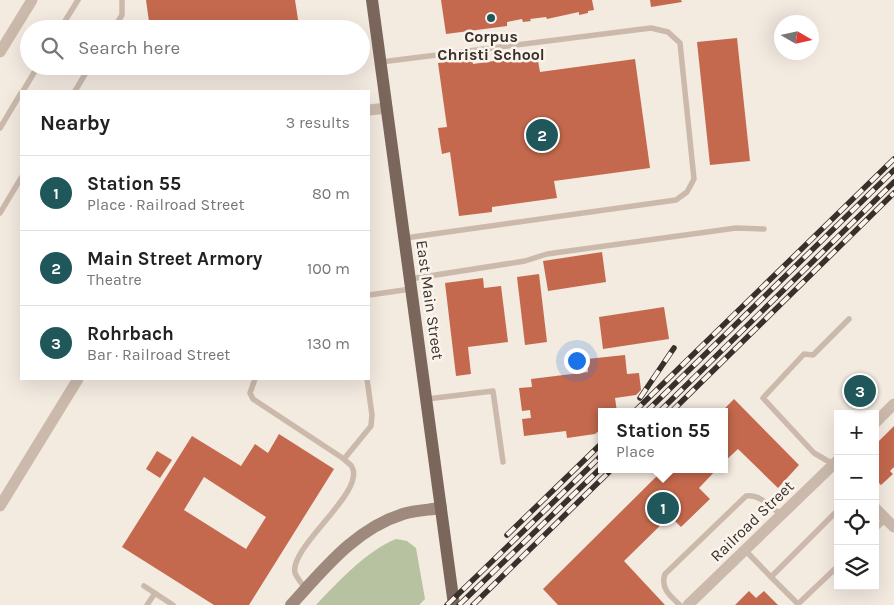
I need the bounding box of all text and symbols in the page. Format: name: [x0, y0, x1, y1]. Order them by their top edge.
marker: Corpus Christi School: [485, 12, 497, 24]
north arrow: [774, 15, 819, 60]
search box: [20, 20, 370, 75]
place label: Corpus Christi School: [437, 27, 545, 64]
icon: search: [38, 34, 66, 62]
text: Search here: [78, 37, 180, 59]
text: Nearby: [40, 111, 110, 135]
text: 3 results: [286, 113, 350, 132]
pin: 2: [526, 116, 558, 154]
text: Station 55: [87, 173, 181, 195]
text: 1: [53, 184, 59, 203]
text: 80 m: [312, 184, 350, 203]
text: Place · Railroad Street: [87, 195, 244, 214]
street label: East Main Street: [412, 239, 448, 361]
text: Main Street Armory: [87, 248, 262, 270]
text: 2: [51, 259, 61, 278]
text: 100 m: [307, 259, 350, 278]
text: Theatre: [87, 270, 142, 289]
text: Rohrbach: [87, 323, 174, 345]
text: 3: [51, 334, 61, 353]
text: 130 m: [307, 334, 350, 353]
text: Bar · Railroad Street: [87, 345, 230, 364]
your location: [564, 348, 590, 374]
pin: 3: [844, 372, 876, 410]
popup: [598, 408, 728, 473]
map controls: [834, 410, 879, 590]
button: +: [834, 410, 879, 455]
text: Station 55: [616, 420, 710, 442]
text: Place: [616, 442, 655, 461]
button: −: [834, 455, 879, 500]
street label: Railroad Street: [706, 477, 798, 565]
pin: 1: [647, 489, 679, 527]
button: locate: [834, 500, 879, 545]
button: layers: [834, 545, 879, 590]

